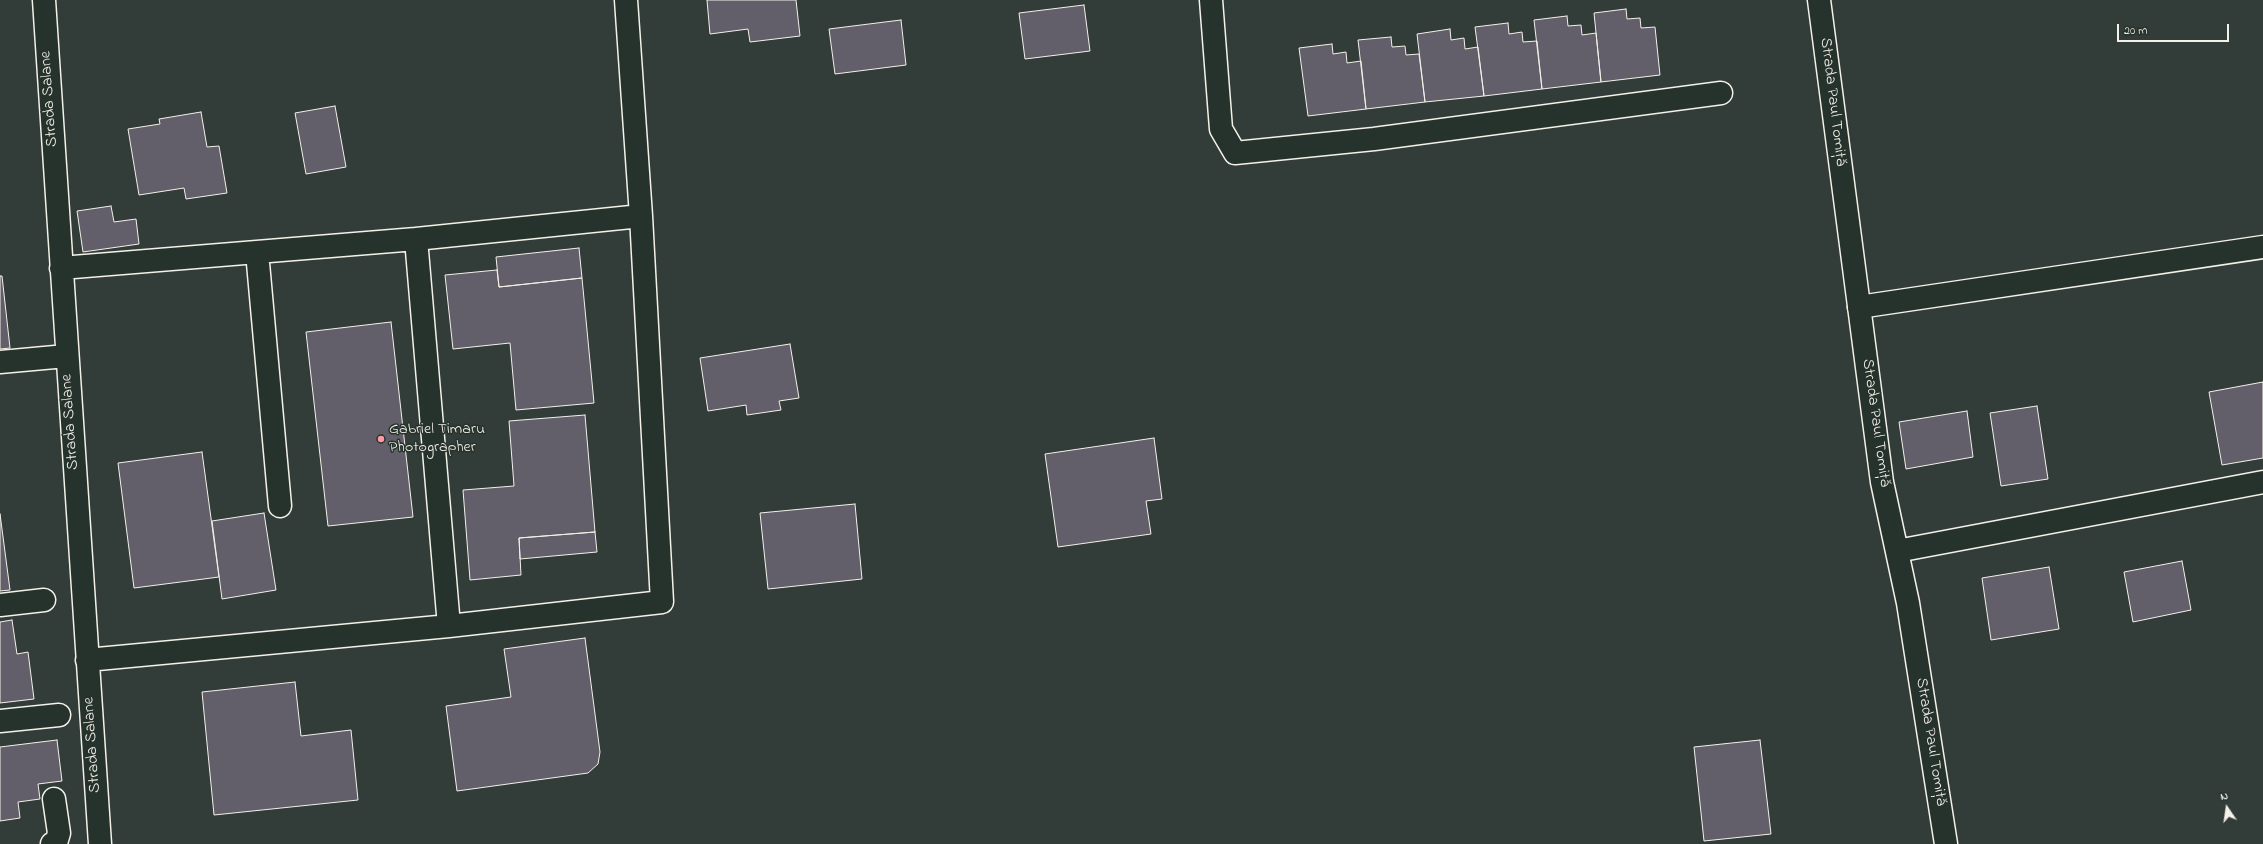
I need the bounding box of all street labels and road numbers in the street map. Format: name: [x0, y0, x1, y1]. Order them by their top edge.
street label: Strada Paul Tomiță: [1815, 37, 1849, 167]
street label: Strada Salane: [37, 50, 63, 148]
street label: Strada Paul Tomiță: [1857, 358, 1893, 488]
street label: Strada Salane: [58, 373, 84, 471]
street label: Strada Paul Tomiță: [1910, 677, 1950, 807]
street label: Strada Salane: [80, 696, 106, 794]

